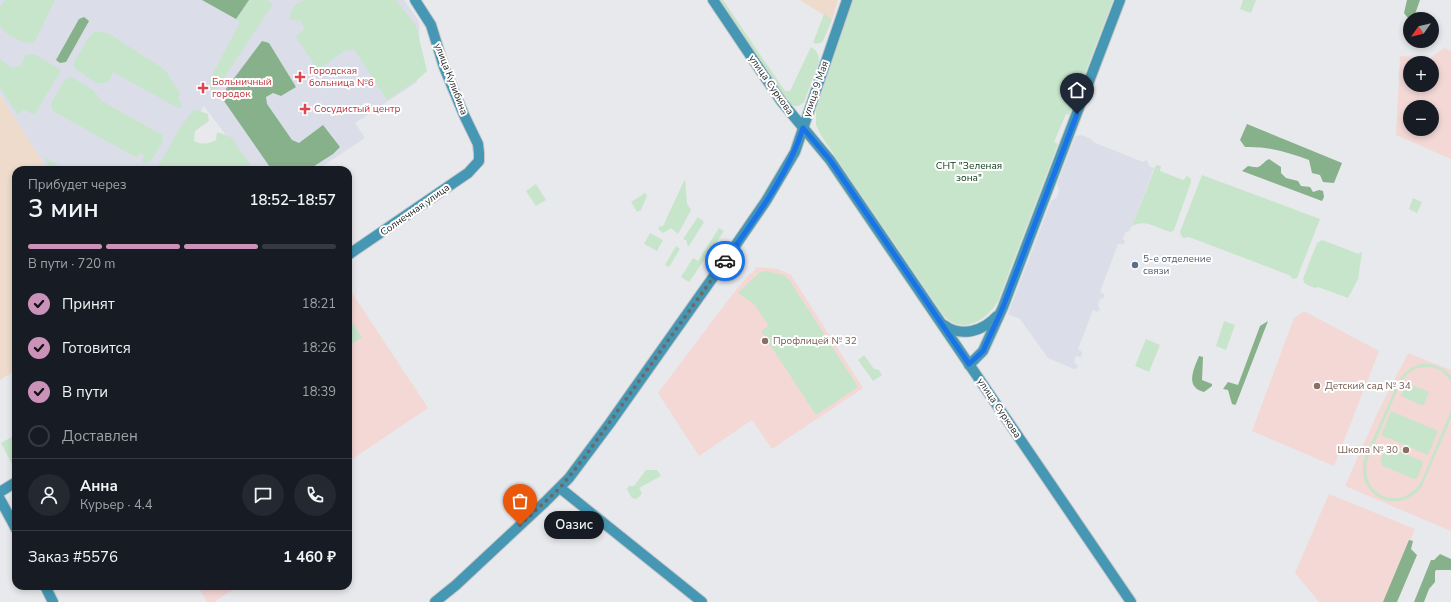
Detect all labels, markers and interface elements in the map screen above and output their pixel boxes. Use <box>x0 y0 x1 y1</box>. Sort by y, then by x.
north arrow <box>1403 12 1439 48</box>
map controls <box>1403 12 1439 136</box>
street label: улица Кулибина <box>431 41 471 117</box>
street label: улица Суркова <box>745 52 797 118</box>
button: + <box>1403 56 1439 92</box>
street label: улица 9 Мая <box>800 59 832 119</box>
place label: Городская больница №6 <box>309 64 374 90</box>
marker: Городская больница №6 <box>294 71 306 83</box>
pin <box>1060 73 1094 114</box>
place label: Больничный городок <box>212 75 272 101</box>
icon: home <box>1066 79 1088 101</box>
marker: Больничный городок <box>197 82 209 94</box>
button: − <box>1403 100 1439 136</box>
place label: Сосудистый центр <box>314 102 400 116</box>
marker: Сосудистый центр <box>299 103 311 115</box>
park label: СНТ "Зеленая зона" <box>936 159 1002 185</box>
text: Прибудет через <box>28 176 126 194</box>
street label: Солнечная улица <box>377 181 453 239</box>
text: 18:52–18:57 <box>249 190 336 210</box>
text: 3 мин <box>28 191 99 226</box>
courier <box>705 241 745 281</box>
icon: car <box>714 250 736 272</box>
place label: 5-е отделение связи <box>1143 252 1211 278</box>
text: В пути · 720 m <box>28 255 115 273</box>
marker: 5-е отделение связи <box>1130 260 1140 270</box>
icon: check <box>28 293 50 315</box>
text: Принят <box>62 294 115 314</box>
text: 18:21 <box>302 295 336 313</box>
place label: Профлицей № 32 <box>773 334 857 348</box>
marker: Профлицей № 32 <box>760 336 770 346</box>
icon: check <box>28 337 50 359</box>
text: Готовится <box>62 338 131 358</box>
text: 18:26 <box>302 339 336 357</box>
street label: улица Суркова <box>974 375 1024 441</box>
place label: Детский сад № 34 <box>1325 379 1411 393</box>
icon: check <box>28 381 50 403</box>
marker: Детский сад № 34 <box>1312 381 1322 391</box>
text: В пути <box>62 382 108 402</box>
text: 18:39 <box>302 383 336 401</box>
text: Доставлен <box>62 426 138 446</box>
place label: Школа № 30 <box>1338 443 1398 457</box>
marker: Школа № 30 <box>1401 445 1411 455</box>
button: person <box>28 474 70 516</box>
button: chat <box>242 474 284 516</box>
button: phone <box>294 474 336 516</box>
text: Анна <box>80 476 118 496</box>
pin <box>503 484 537 525</box>
icon: bag <box>509 490 531 512</box>
text: Курьер · 4.4 <box>80 496 153 514</box>
callout: Оазис <box>544 511 604 539</box>
text: Оазис <box>555 516 593 534</box>
text: Заказ #5576 <box>28 547 118 567</box>
text: 1 460 ₽ <box>283 547 336 567</box>

